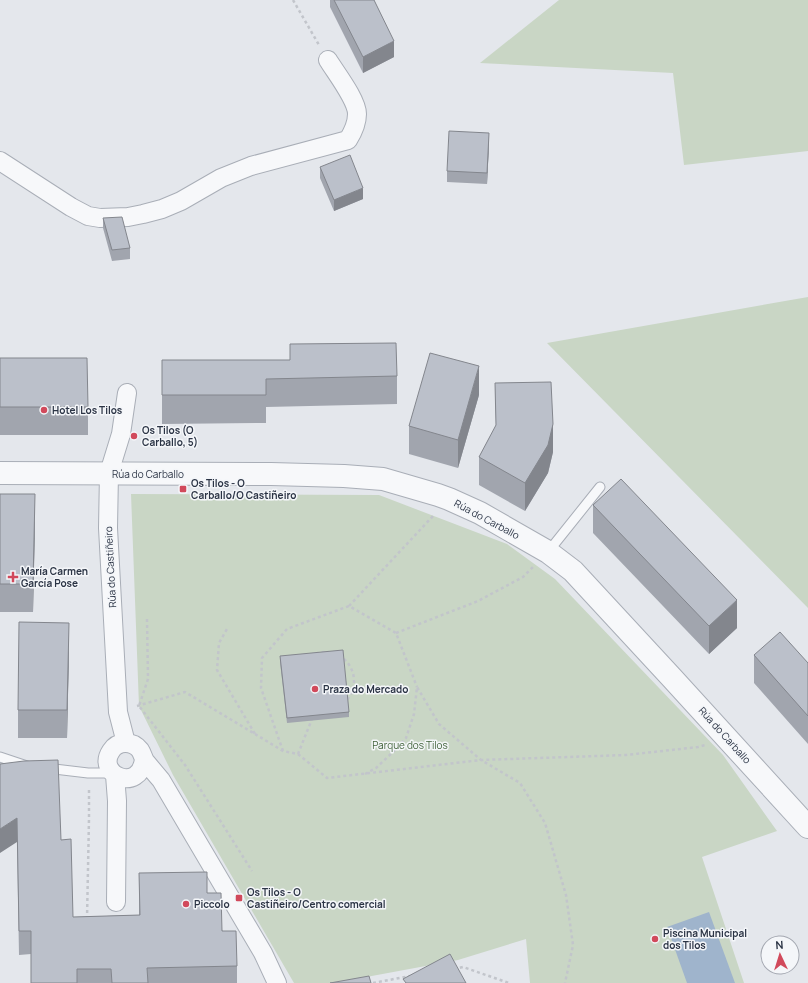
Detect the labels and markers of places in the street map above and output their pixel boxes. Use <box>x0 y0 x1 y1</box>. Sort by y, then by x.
place label: Hotel Los Tilos <box>52 403 123 417</box>
marker: Hotel Los Tilos <box>39 405 49 415</box>
place label: Os Tilos (O Carballo, 5) <box>142 423 198 449</box>
marker: Os Tilos (O Carballo, 5) <box>129 431 139 441</box>
place label: Os Tilos - O Carballo/O Castiñeiro <box>191 476 297 502</box>
marker: Os Tilos - O Carballo/O Castiñeiro <box>178 484 188 494</box>
place label: María Carmen García Pose <box>21 564 88 590</box>
marker: María Carmen García Pose <box>8 572 18 582</box>
place label: Praza do Mercado <box>323 682 408 696</box>
marker: Praza do Mercado <box>310 684 320 694</box>
place label: Os Tilos - O Castiñeiro/Centro comercial <box>247 885 386 911</box>
marker: Os Tilos - O Castiñeiro/Centro comercial <box>234 893 244 903</box>
place label: Piccolo <box>194 897 230 911</box>
marker: Piccolo <box>181 899 191 909</box>
place label: Piscina Municipal dos Tilos <box>663 926 747 952</box>
marker: Piscina Municipal dos Tilos <box>650 934 660 944</box>

